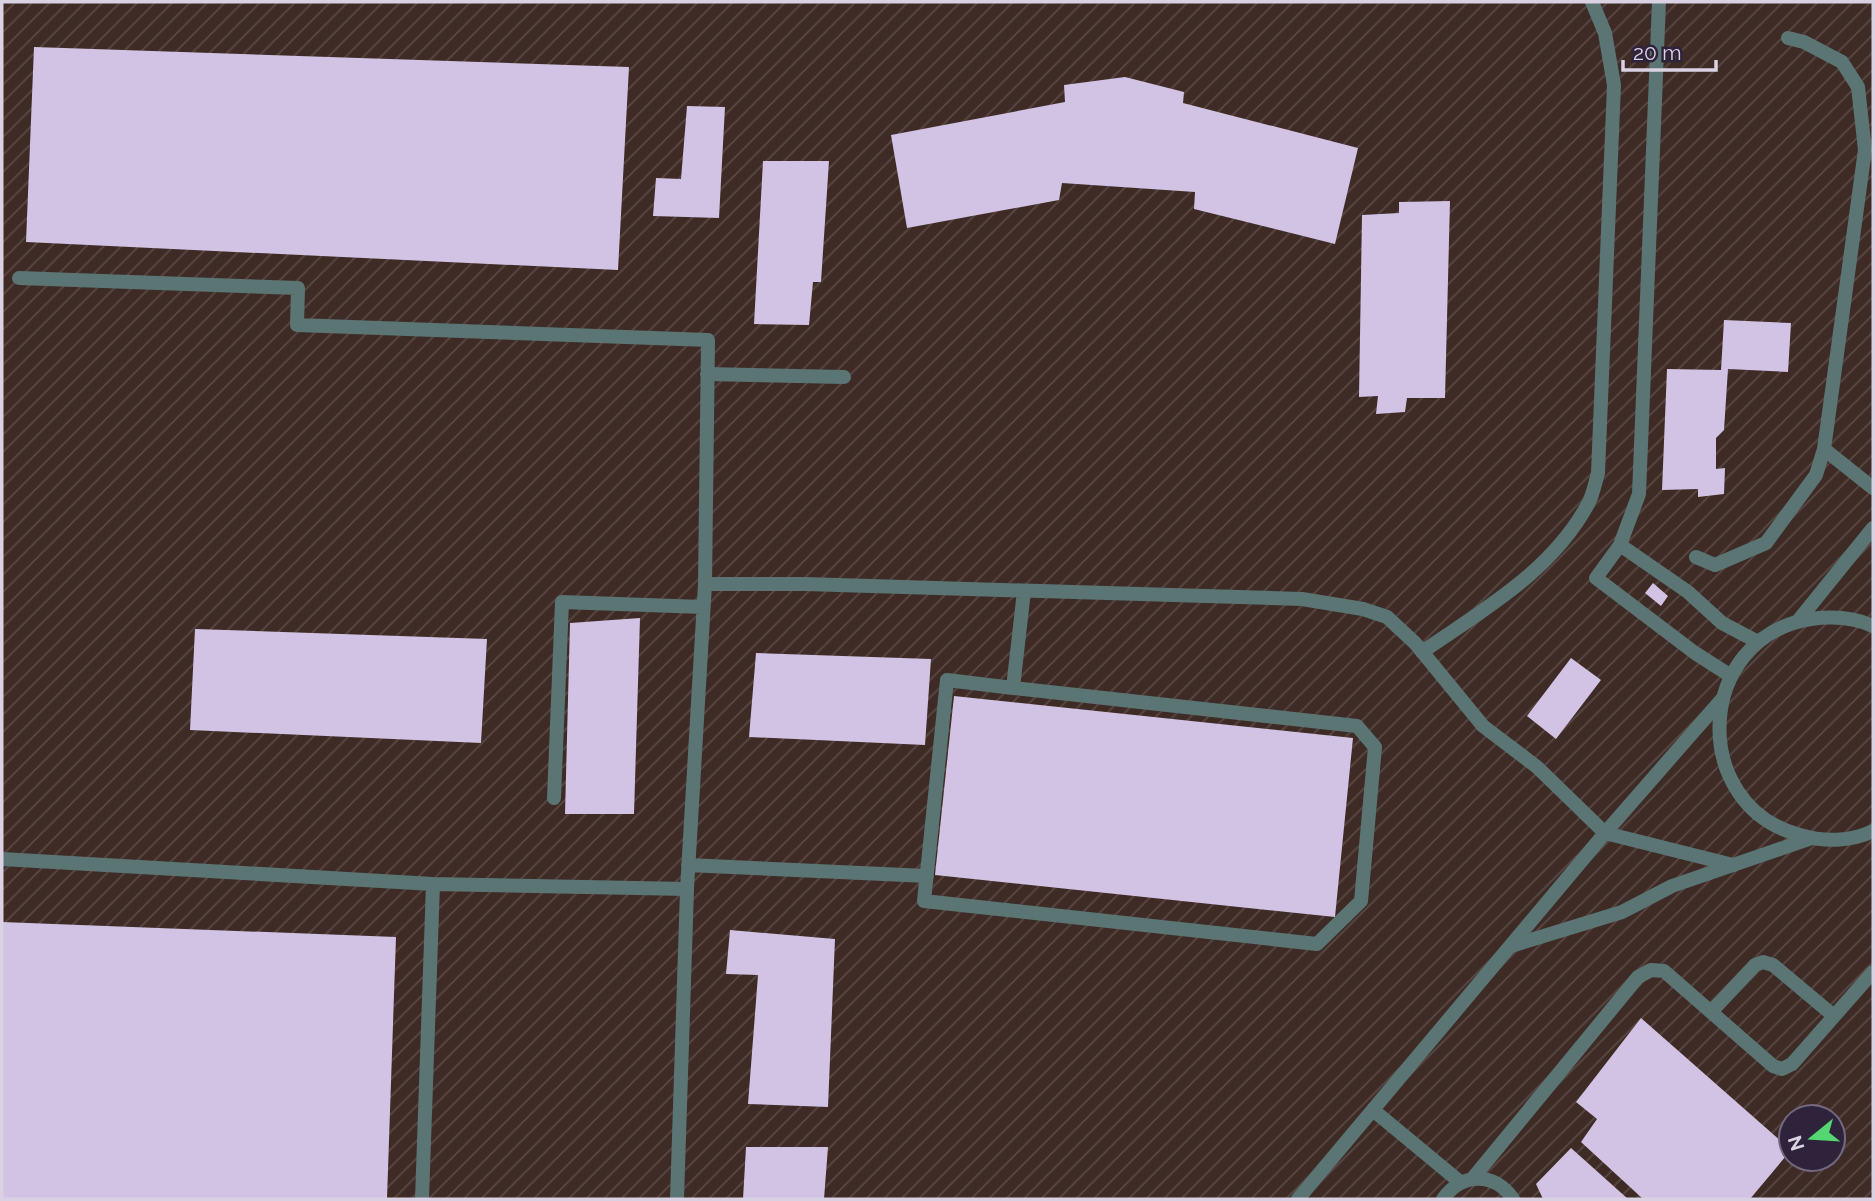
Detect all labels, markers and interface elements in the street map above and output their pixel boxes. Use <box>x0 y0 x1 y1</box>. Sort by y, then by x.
scale bar <box>1623 28 1716 72</box>
text: 20 m <box>1633 40 1681 65</box>
north arrow <box>1777 1103 1847 1173</box>
text: N <box>1783 1133 1809 1154</box>

